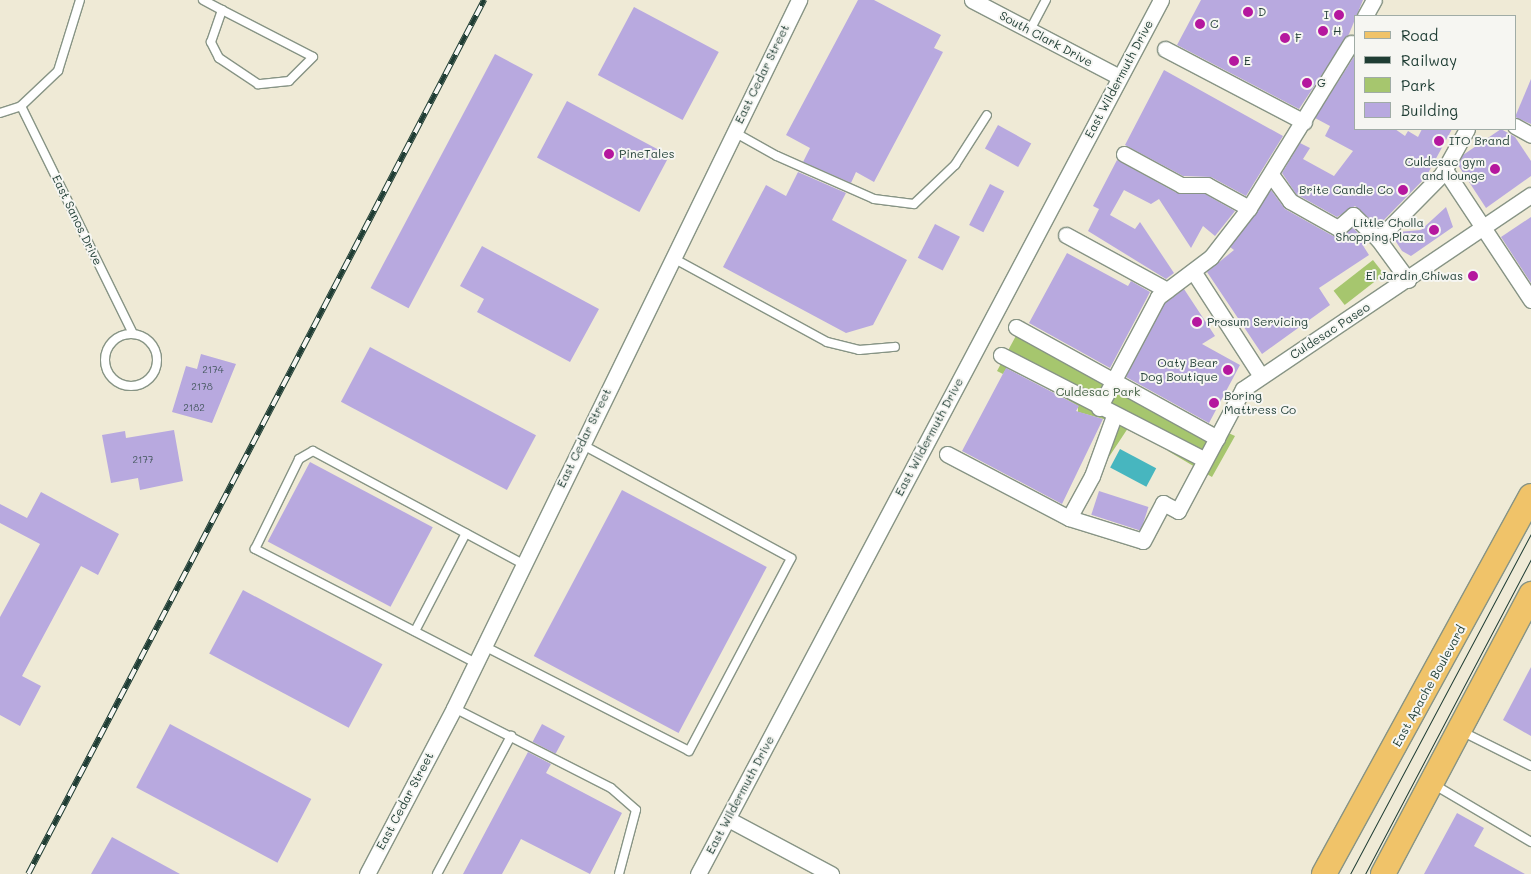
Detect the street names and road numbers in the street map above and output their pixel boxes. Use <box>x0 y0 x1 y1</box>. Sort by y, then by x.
street label: South Clark Drive <box>997 8 1095 70</box>
street label: East Wildermuth Drive <box>1082 18 1156 140</box>
street label: East Cedar Street <box>732 22 792 126</box>
street label: East Sanos Drive <box>49 172 105 268</box>
street label: Culdesac Paseo <box>1287 300 1373 362</box>
street label: East Wildermuth Drive <box>892 376 966 498</box>
street label: East Cedar Street <box>554 386 614 490</box>
street label: East Apache Boulevard <box>1390 623 1468 749</box>
street label: East Wildermuth Drive <box>703 734 777 856</box>
street label: East Cedar Street <box>373 750 437 852</box>

